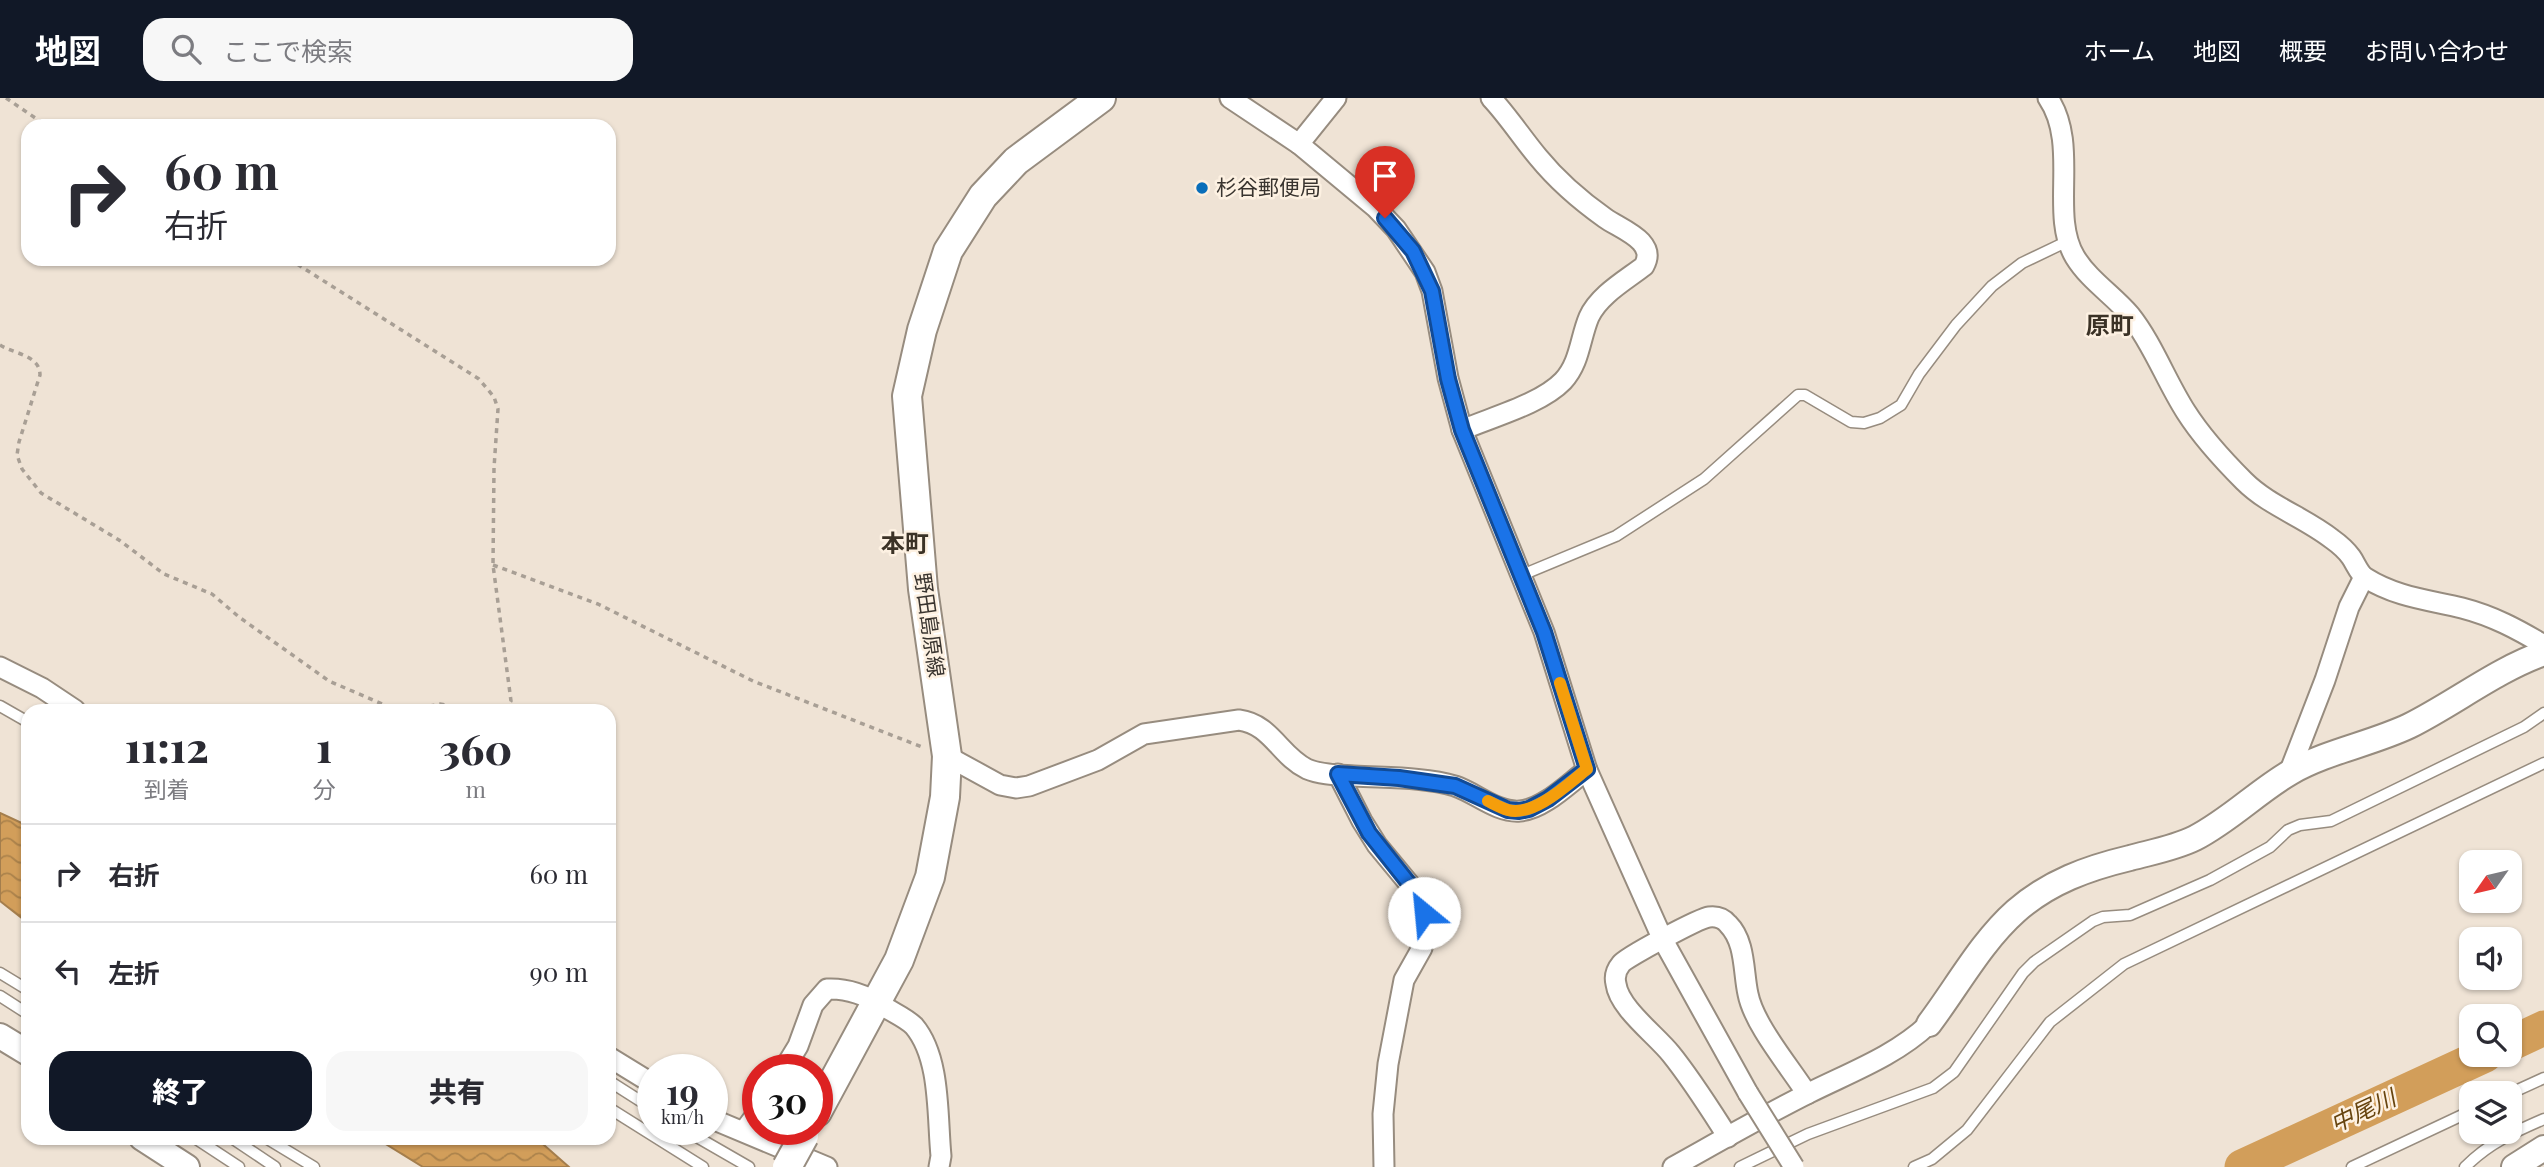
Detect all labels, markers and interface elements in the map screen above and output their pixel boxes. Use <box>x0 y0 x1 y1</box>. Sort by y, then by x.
search box <box>143 18 633 81</box>
text: 地図 <box>35 27 101 71</box>
icon: search <box>167 30 205 68</box>
text: ここで検索 <box>223 33 353 68</box>
text: ホーム <box>2084 34 2155 66</box>
text: 地図 <box>2193 34 2241 66</box>
text: 概要 <box>2279 34 2327 66</box>
text: お問い合わせ <box>2365 34 2509 66</box>
text: 60 m <box>164 137 279 202</box>
pin <box>1355 146 1415 218</box>
icon: right <box>49 147 140 238</box>
icon: arrive <box>1366 157 1404 195</box>
place label: 杉谷郵便局 <box>1216 172 1321 200</box>
marker: 杉谷郵便局 <box>1194 180 1210 196</box>
text: 右折 <box>164 202 228 245</box>
district label: 原町 <box>2086 308 2134 340</box>
district label: 本町 <box>881 526 929 558</box>
street label: 野田島原線 <box>910 571 952 679</box>
text: 11:12 <box>125 718 209 774</box>
text: 1 <box>316 718 332 774</box>
text: 360 <box>439 720 512 776</box>
text: 到着 <box>144 773 190 804</box>
text: 分 <box>313 773 336 804</box>
text: m <box>466 773 486 804</box>
north arrow <box>2459 850 2522 914</box>
map controls <box>2459 850 2522 1144</box>
icon: right <box>49 854 87 892</box>
text: 60 m <box>529 856 588 891</box>
text: 右折 <box>108 857 160 892</box>
position arrow <box>1387 876 1461 950</box>
button: sound <box>2459 927 2522 990</box>
icon: left <box>49 952 87 990</box>
text: 90 m <box>530 954 588 989</box>
text: 左折 <box>108 955 160 990</box>
button: search <box>2459 1004 2522 1067</box>
button: 終了 <box>49 1051 312 1131</box>
button: 共有 <box>326 1051 588 1131</box>
speed limit sign: 30 <box>742 1054 833 1145</box>
text: 19 <box>666 1067 699 1114</box>
water label: 中尾川 <box>2325 1080 2403 1138</box>
button: layers <box>2459 1081 2522 1144</box>
text: km/h <box>661 1105 704 1129</box>

